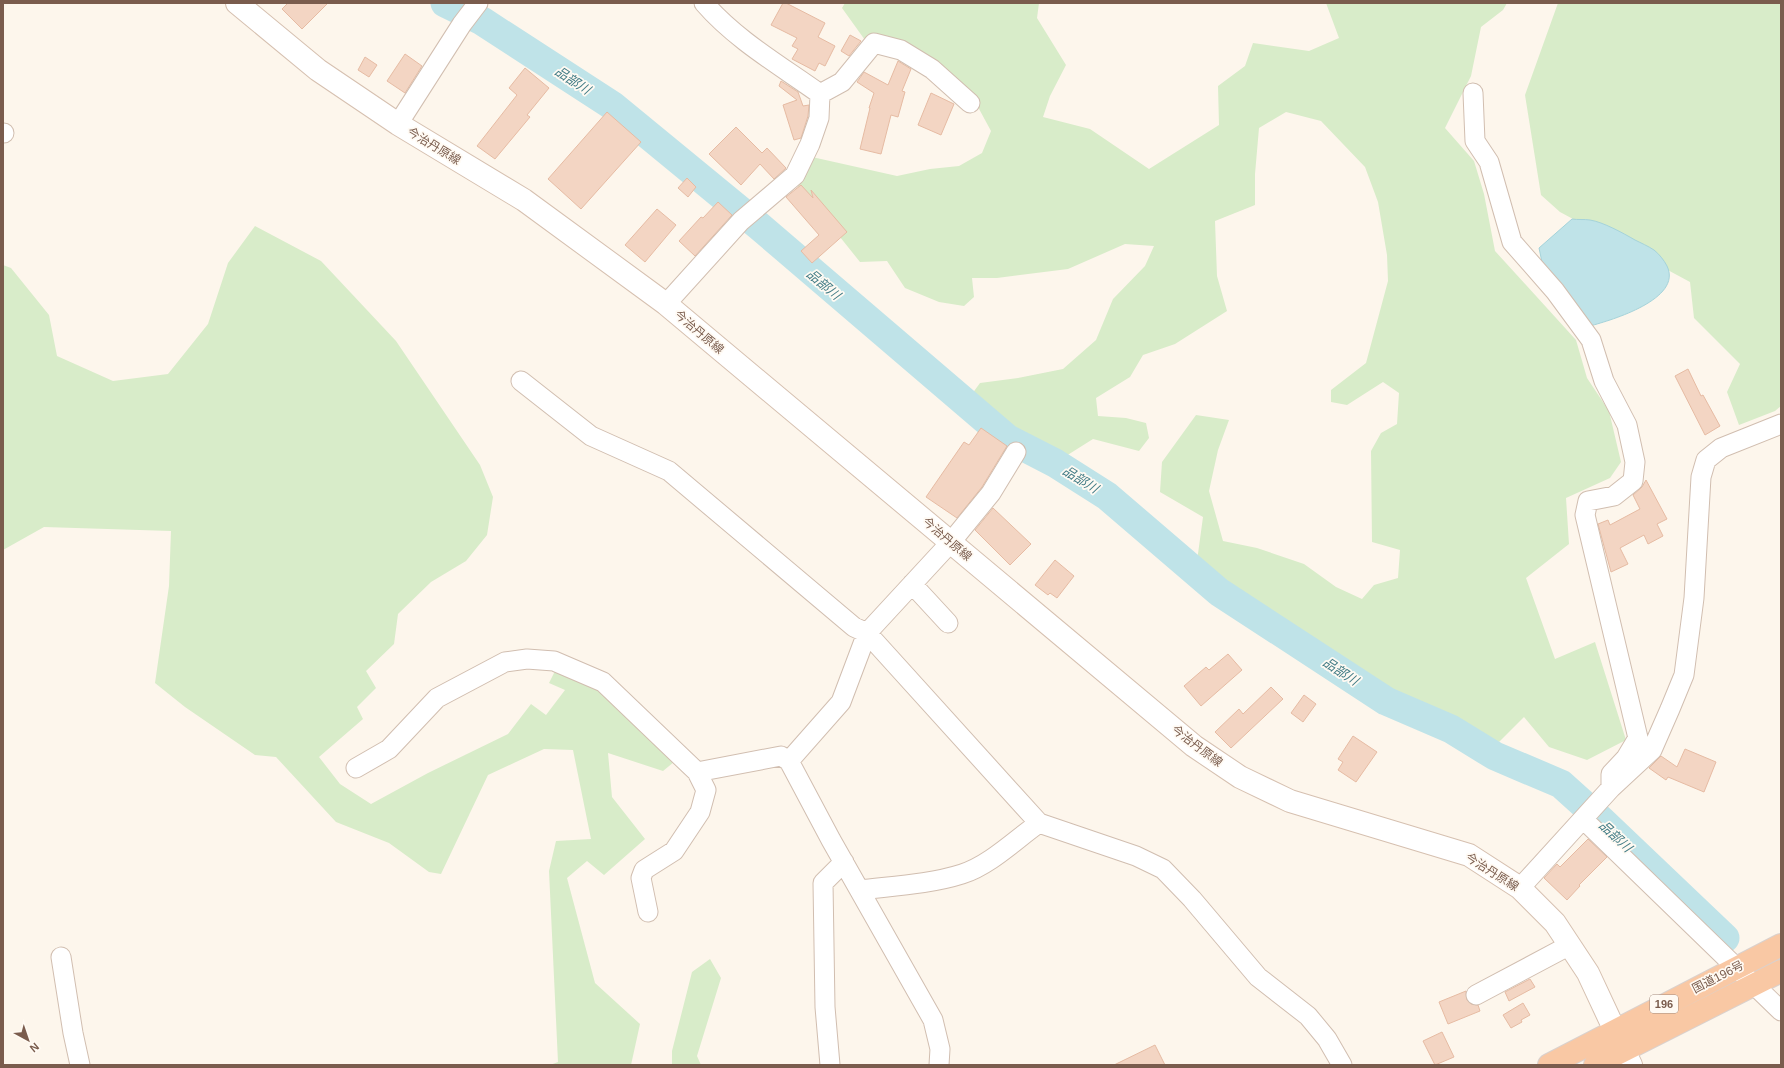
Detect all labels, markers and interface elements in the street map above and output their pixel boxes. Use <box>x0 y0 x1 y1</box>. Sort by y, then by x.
water label: 品部川 <box>552 64 595 98</box>
street label: 今治丹原線 <box>405 125 463 167</box>
water label: 品部川 <box>804 266 845 304</box>
street label: 今治丹原線 <box>672 307 726 357</box>
water label: 品部川 <box>1060 463 1103 497</box>
street label: 今治丹原線 <box>920 514 974 564</box>
water label: 品部川 <box>1320 655 1363 689</box>
street label: 今治丹原線 <box>1169 722 1225 770</box>
water label: 品部川 <box>1596 818 1636 857</box>
street label: 今治丹原線 <box>1463 850 1521 894</box>
street label: 国道196号 <box>1690 958 1746 996</box>
road number: 196 <box>1650 995 1678 1013</box>
north arrow <box>8 1020 48 1060</box>
text: N <box>27 1041 41 1055</box>

